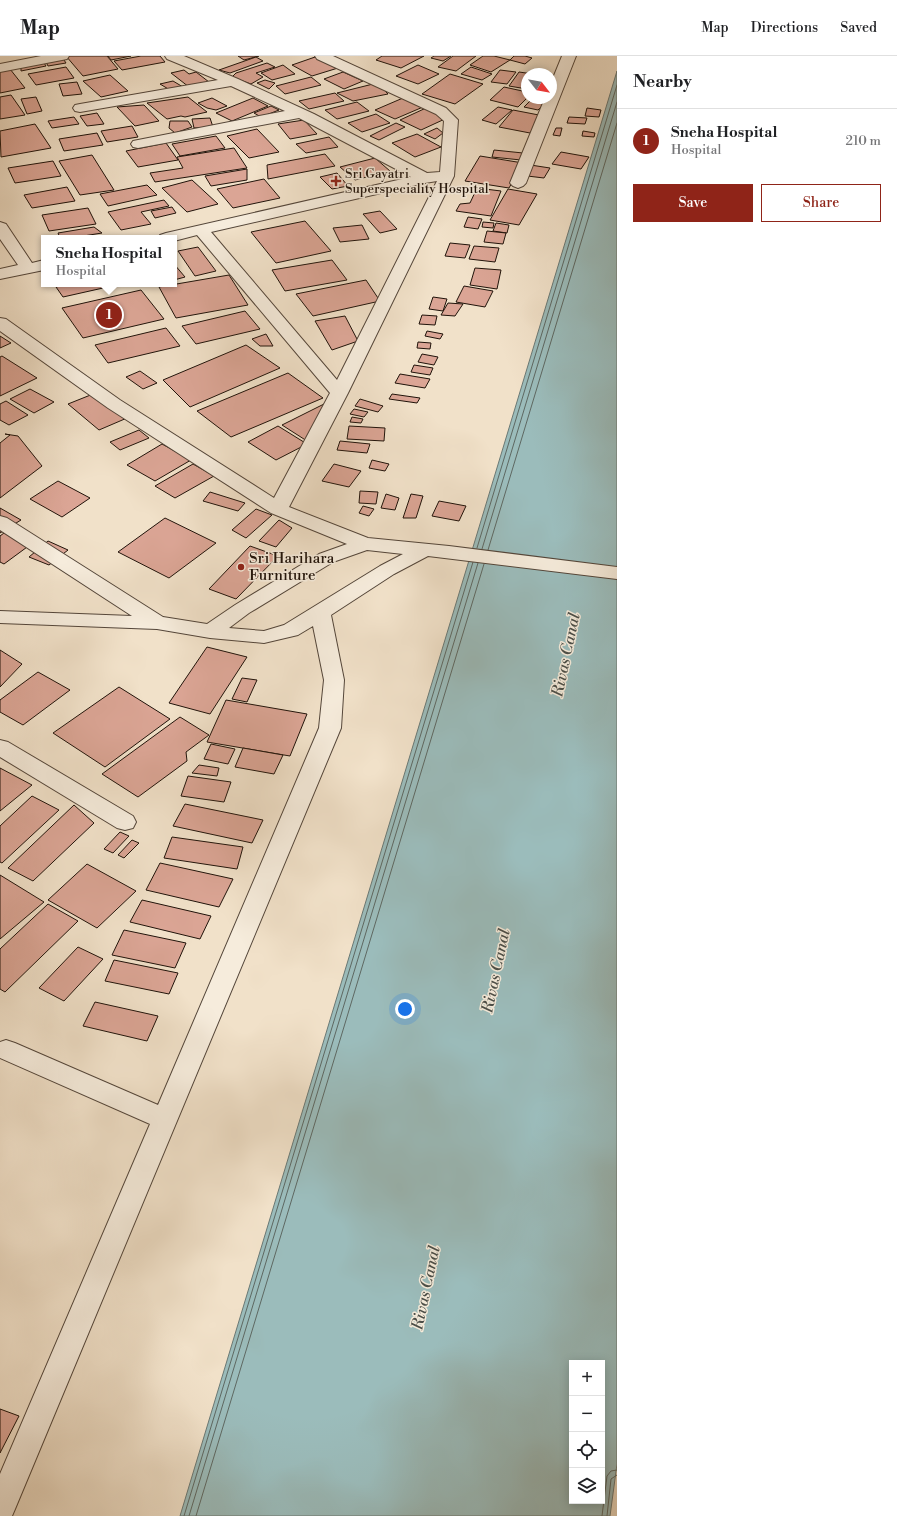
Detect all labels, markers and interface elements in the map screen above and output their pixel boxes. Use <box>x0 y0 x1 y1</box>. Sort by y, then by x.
text: Map <box>20 16 60 40</box>
text: Map <box>701 19 729 37</box>
text: Directions <box>751 19 818 37</box>
text: Saved <box>840 19 877 37</box>
north arrow <box>521 68 557 104</box>
text: Nearby <box>633 71 692 93</box>
text: Sneha Hospital <box>671 123 777 142</box>
text: 1 <box>643 133 649 149</box>
text: 210 m <box>846 133 881 149</box>
text: Hospital <box>671 142 721 158</box>
place label: Sri Gayatri Superspeciality Hospital <box>345 166 489 197</box>
marker: Sri Gayatri Superspeciality Hospital <box>330 175 342 187</box>
button: Save <box>633 184 753 222</box>
button: Share <box>761 184 881 222</box>
popup <box>41 235 177 287</box>
text: Sneha Hospital <box>56 244 162 263</box>
text: Hospital <box>56 263 106 279</box>
pin: 1 <box>96 300 122 330</box>
place label: Sri Harihara Furniture <box>249 549 335 585</box>
marker: Sri Harihara Furniture <box>236 562 246 572</box>
water label: Rivas Canal <box>547 610 585 700</box>
water label: Rivas Canal <box>477 926 515 1016</box>
your location <box>395 999 415 1019</box>
water label: Rivas Canal <box>407 1243 445 1333</box>
map controls <box>569 1360 605 1504</box>
button: + <box>569 1360 605 1396</box>
button: − <box>569 1396 605 1432</box>
button: locate <box>569 1432 605 1468</box>
button: layers <box>569 1468 605 1504</box>

